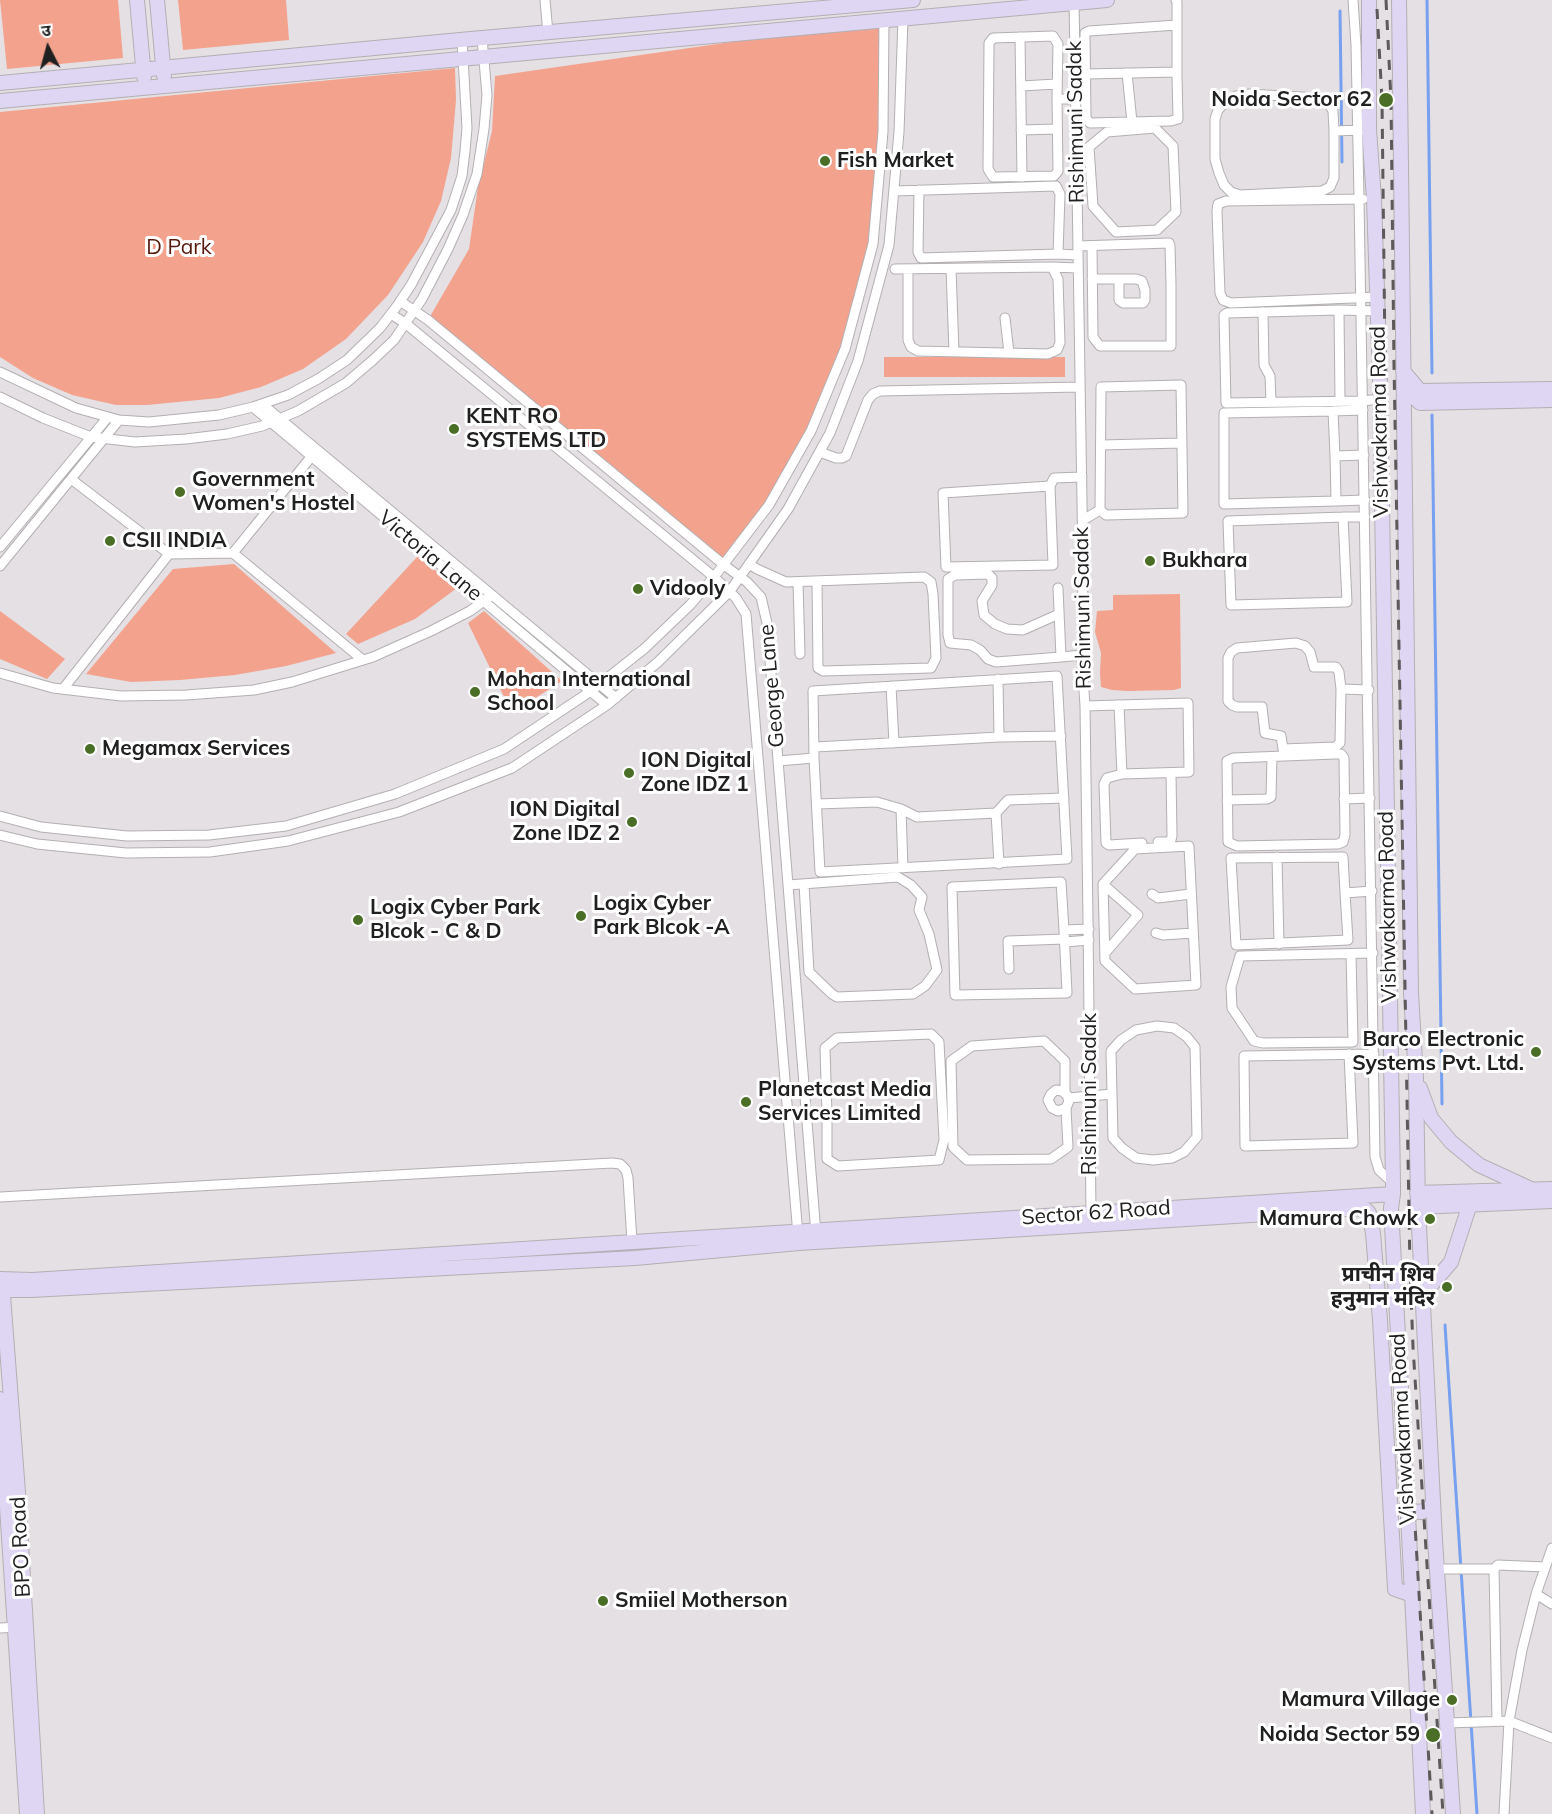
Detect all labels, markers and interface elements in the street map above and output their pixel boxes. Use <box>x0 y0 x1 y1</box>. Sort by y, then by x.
north arrow <box>18 18 78 78</box>
text: उ <box>40 20 52 41</box>
street label: Rishimuni Sadak <box>1062 41 1090 203</box>
place label: Noida Sector 62 <box>1211 87 1372 113</box>
marker: Noida Sector 62 <box>1377 91 1395 109</box>
place label: Fish Market <box>837 148 954 174</box>
marker: Fish Market <box>818 154 832 168</box>
park label: D Park <box>146 235 212 261</box>
street label: Vishwakarma Road <box>1366 326 1394 518</box>
place label: KENT RO SYSTEMS LTD <box>466 404 606 454</box>
marker: KENT RO SYSTEMS LTD <box>447 422 461 436</box>
place label: Government Women's Hostel <box>192 467 355 517</box>
marker: Government Women's Hostel <box>173 485 187 499</box>
street label: Victoria Lane <box>373 505 487 607</box>
street label: Rishimuni Sadak <box>1069 527 1097 689</box>
place label: CSII INDIA <box>122 528 227 554</box>
marker: CSII INDIA <box>103 534 117 548</box>
place label: Bukhara <box>1162 548 1247 574</box>
marker: Bukhara <box>1143 554 1157 568</box>
place label: Vidooly <box>650 576 725 602</box>
marker: Vidooly <box>631 582 645 596</box>
street label: George Lane <box>754 623 790 749</box>
place label: Mohan International School <box>487 667 691 717</box>
marker: Mohan International School <box>468 685 482 699</box>
place label: Megamax Services <box>102 736 290 762</box>
marker: Megamax Services <box>83 742 97 756</box>
place label: ION Digital Zone IDZ 1 <box>641 748 752 798</box>
marker: ION Digital Zone IDZ 1 <box>622 766 636 780</box>
place label: ION Digital Zone IDZ 2 <box>509 797 620 847</box>
street label: Vishwakarma Road <box>1374 811 1402 1003</box>
marker: ION Digital Zone IDZ 2 <box>625 815 639 829</box>
place label: Logix Cyber Park Blcok -A <box>593 891 730 941</box>
place label: Logix Cyber Park Blcok - C & D <box>370 895 540 945</box>
marker: Logix Cyber Park Blcok -A <box>574 909 588 923</box>
marker: Logix Cyber Park Blcok - C & D <box>351 913 365 927</box>
street label: Rishimuni Sadak <box>1077 1013 1103 1175</box>
place label: Barco Electronic Systems Pvt. Ltd. <box>1352 1027 1524 1077</box>
marker: Barco Electronic Systems Pvt. Ltd. <box>1529 1045 1543 1059</box>
place label: Planetcast Media Services Limited <box>758 1077 931 1127</box>
marker: Planetcast Media Services Limited <box>739 1095 753 1109</box>
street label: Sector 62 Road <box>1021 1195 1171 1231</box>
place label: Mamura Chowk <box>1259 1206 1418 1232</box>
marker: Mamura Chowk <box>1423 1212 1437 1226</box>
place label: प्राचीन शिव हनुमान मंदिर <box>1331 1262 1435 1312</box>
marker: प्राचीन शिव हनुमान मंदिर <box>1440 1280 1454 1294</box>
street label: Vishwakarma Road <box>1385 1333 1421 1525</box>
street label: BPO Road <box>6 1496 36 1598</box>
place label: Smiiel Motherson <box>615 1588 788 1614</box>
marker: Smiiel Motherson <box>596 1594 610 1608</box>
place label: Mamura Village <box>1281 1687 1440 1713</box>
marker: Mamura Village <box>1445 1693 1459 1707</box>
place label: Noida Sector 59 <box>1259 1722 1420 1748</box>
marker: Noida Sector 59 <box>1424 1726 1442 1744</box>

